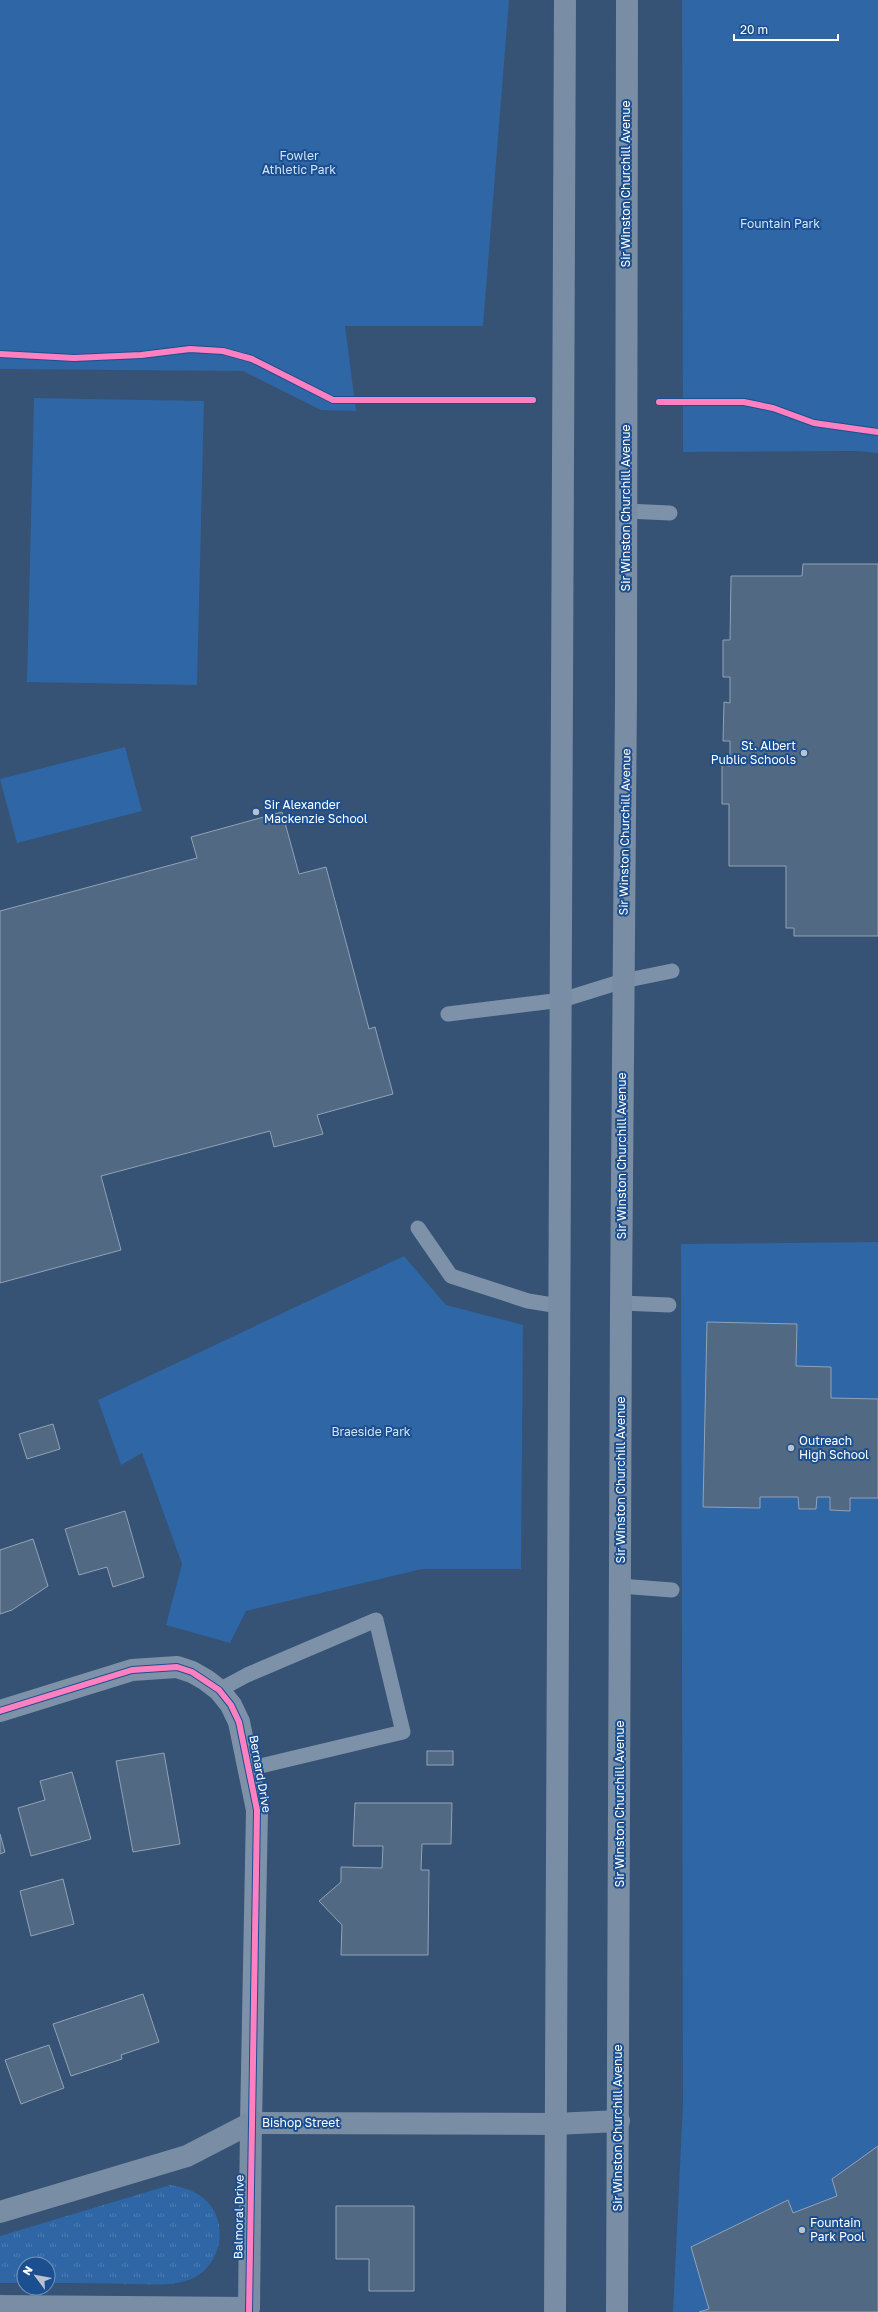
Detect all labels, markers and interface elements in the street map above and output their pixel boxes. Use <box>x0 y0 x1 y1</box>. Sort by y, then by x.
scale bar <box>734 16 838 42</box>
text: 20 m <box>740 22 768 37</box>
street label: Sir Winston Churchill Avenue <box>618 100 633 267</box>
park label: Fowler Athletic Park <box>262 148 336 177</box>
park label: Fountain Park <box>740 216 820 231</box>
street label: Sir Winston Churchill Avenue <box>618 424 633 591</box>
place label: St. Albert Public Schools <box>711 738 796 767</box>
street label: Sir Winston Churchill Avenue <box>616 748 633 916</box>
marker: St. Albert Public Schools <box>799 748 809 758</box>
place label: Sir Alexander Mackenzie School <box>264 797 368 826</box>
marker: Sir Alexander Mackenzie School <box>251 807 261 817</box>
street label: Sir Winston Churchill Avenue <box>614 1072 629 1239</box>
street label: Sir Winston Churchill Avenue <box>613 1396 628 1563</box>
park label: Braeside Park <box>331 1424 411 1439</box>
place label: Outreach High School <box>799 1433 869 1462</box>
marker: Outreach High School <box>786 1443 796 1453</box>
street label: Sir Winston Churchill Avenue <box>612 1720 627 1887</box>
street label: Bernard Drive <box>246 1734 275 1814</box>
street label: Sir Winston Churchill Avenue <box>610 2044 625 2211</box>
street label: Bishop Street <box>262 2115 340 2130</box>
street label: Balmoral Drive <box>230 2175 247 2259</box>
place label: Fountain Park Pool <box>810 2215 865 2244</box>
marker: Fountain Park Pool <box>797 2225 807 2235</box>
north arrow <box>16 2256 56 2296</box>
text: N <box>19 2263 35 2277</box>

